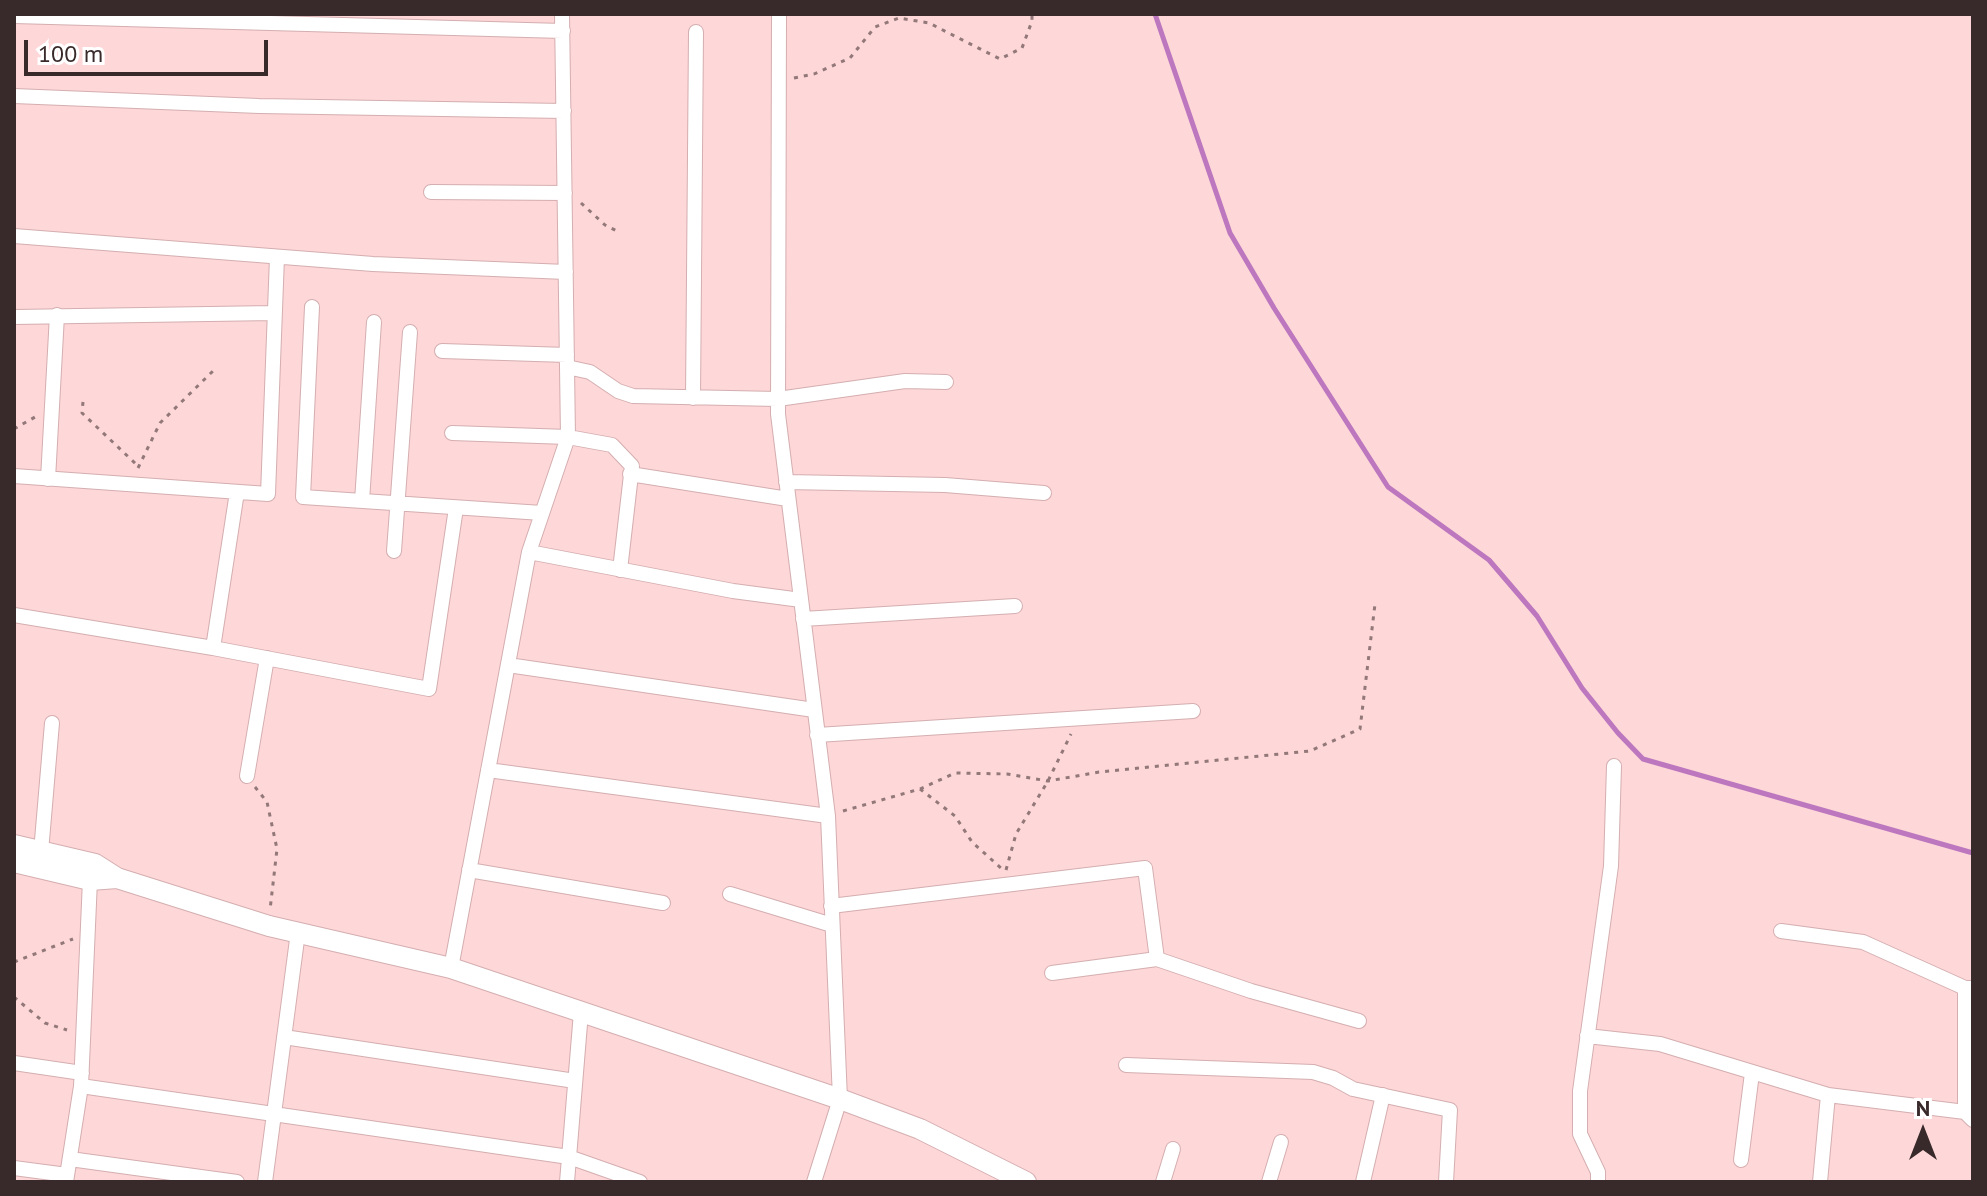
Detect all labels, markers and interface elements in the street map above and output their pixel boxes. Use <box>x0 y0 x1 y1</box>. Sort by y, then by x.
scale bar <box>28 24 272 74</box>
text: 100 m <box>38 38 103 69</box>
north arrow <box>1883 1092 1963 1172</box>
text: N <box>1916 1094 1930 1122</box>

